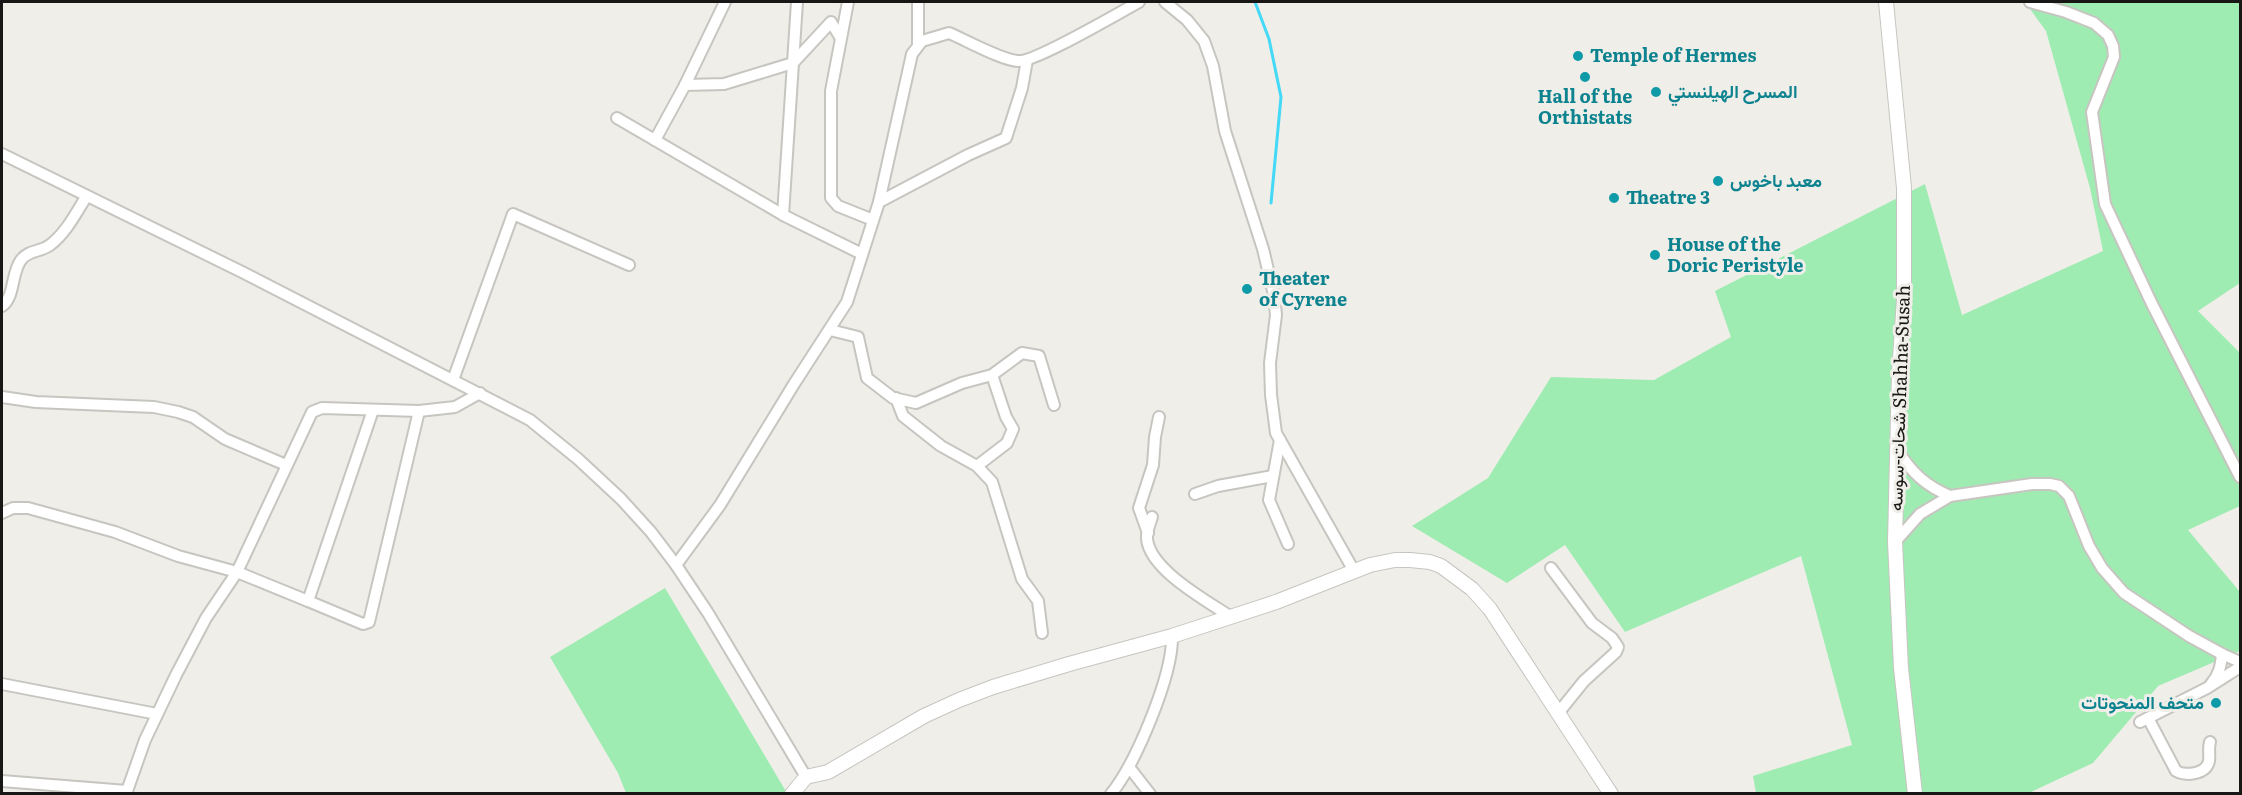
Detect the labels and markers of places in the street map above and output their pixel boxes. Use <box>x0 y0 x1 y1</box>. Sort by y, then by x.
place label: Temple of Hermes <box>1590 41 1756 68</box>
marker: Temple of Hermes <box>1571 49 1585 63</box>
marker: Hall of the Orthistats <box>1578 70 1592 84</box>
place label: المسرح الهيلنستي <box>1668 77 1798 107</box>
place label: Hall of the Orthistats <box>1537 82 1633 130</box>
marker: المسرح الهيلنستي <box>1649 85 1663 99</box>
place label: معبد باخوس <box>1730 166 1822 193</box>
marker: معبد باخوس <box>1711 174 1725 188</box>
place label: Theatre 3 <box>1626 183 1710 210</box>
marker: Theatre 3 <box>1607 191 1621 205</box>
place label: House of the Doric Peristyle <box>1667 230 1804 278</box>
marker: House of the Doric Peristyle <box>1648 248 1662 262</box>
place label: Theater of Cyrene <box>1259 264 1347 312</box>
marker: Theater of Cyrene <box>1240 282 1254 296</box>
place label: متحف المنحوتات <box>2081 688 2204 715</box>
marker: متحف المنحوتات <box>2209 696 2223 710</box>

